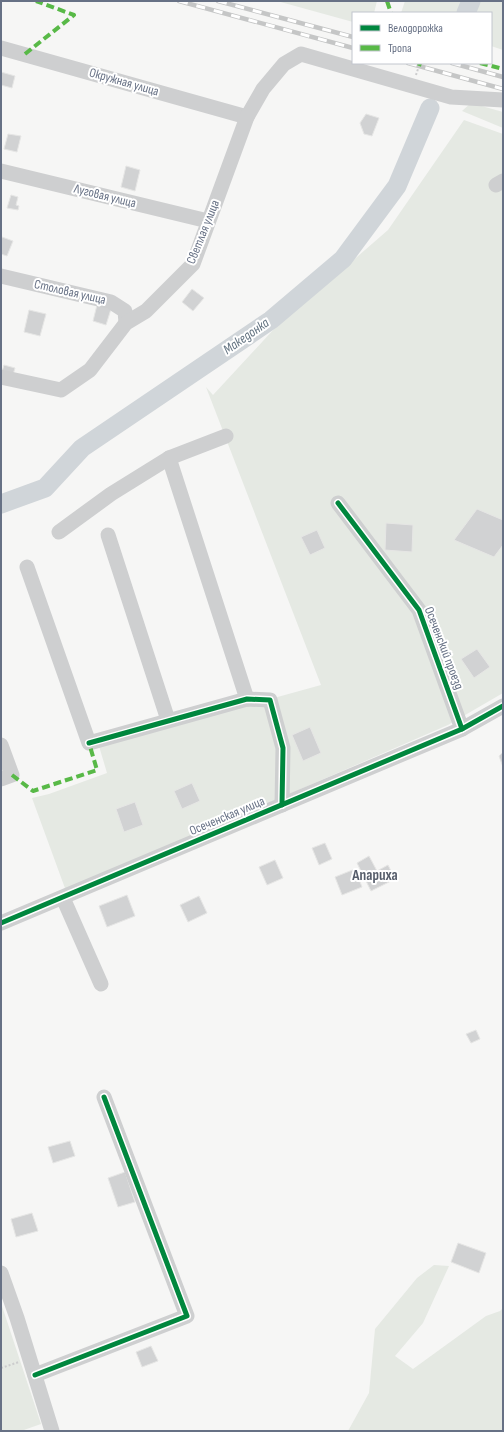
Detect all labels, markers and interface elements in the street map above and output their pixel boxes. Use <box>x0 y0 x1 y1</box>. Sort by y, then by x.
legend <box>352 12 492 64</box>
text: Велодорожка <box>388 21 443 36</box>
text: Тропа <box>388 41 412 56</box>
street label: Окружная улица <box>87 64 161 100</box>
street label: Луговая улица <box>71 180 138 211</box>
street label: Светлая улица <box>183 198 223 266</box>
street label: Столовая улица <box>33 276 107 308</box>
water label: Македонка <box>220 314 273 358</box>
street label: Осеченский проезд <box>421 604 467 692</box>
street label: Осеченская улица <box>187 793 267 839</box>
district label: Апариха <box>351 866 398 885</box>

